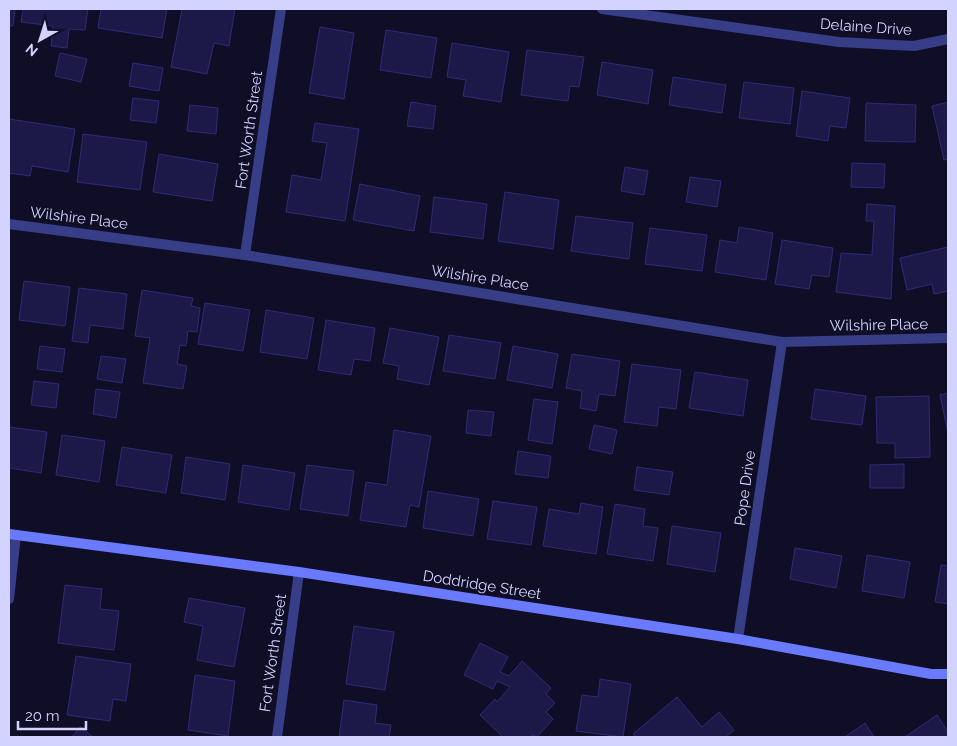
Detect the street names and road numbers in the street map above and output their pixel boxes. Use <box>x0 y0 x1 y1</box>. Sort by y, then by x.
street label: Delaine Drive <box>819 15 913 39</box>
street label: Fort Worth Street <box>232 70 266 190</box>
street label: Wilshire Place <box>29 203 129 233</box>
street label: Wilshire Place <box>430 261 530 295</box>
street label: Wilshire Place <box>830 315 929 335</box>
street label: Pope Drive <box>731 449 759 527</box>
street label: Doddridge Street <box>421 567 543 603</box>
street label: Fort Worth Street <box>256 593 290 713</box>

